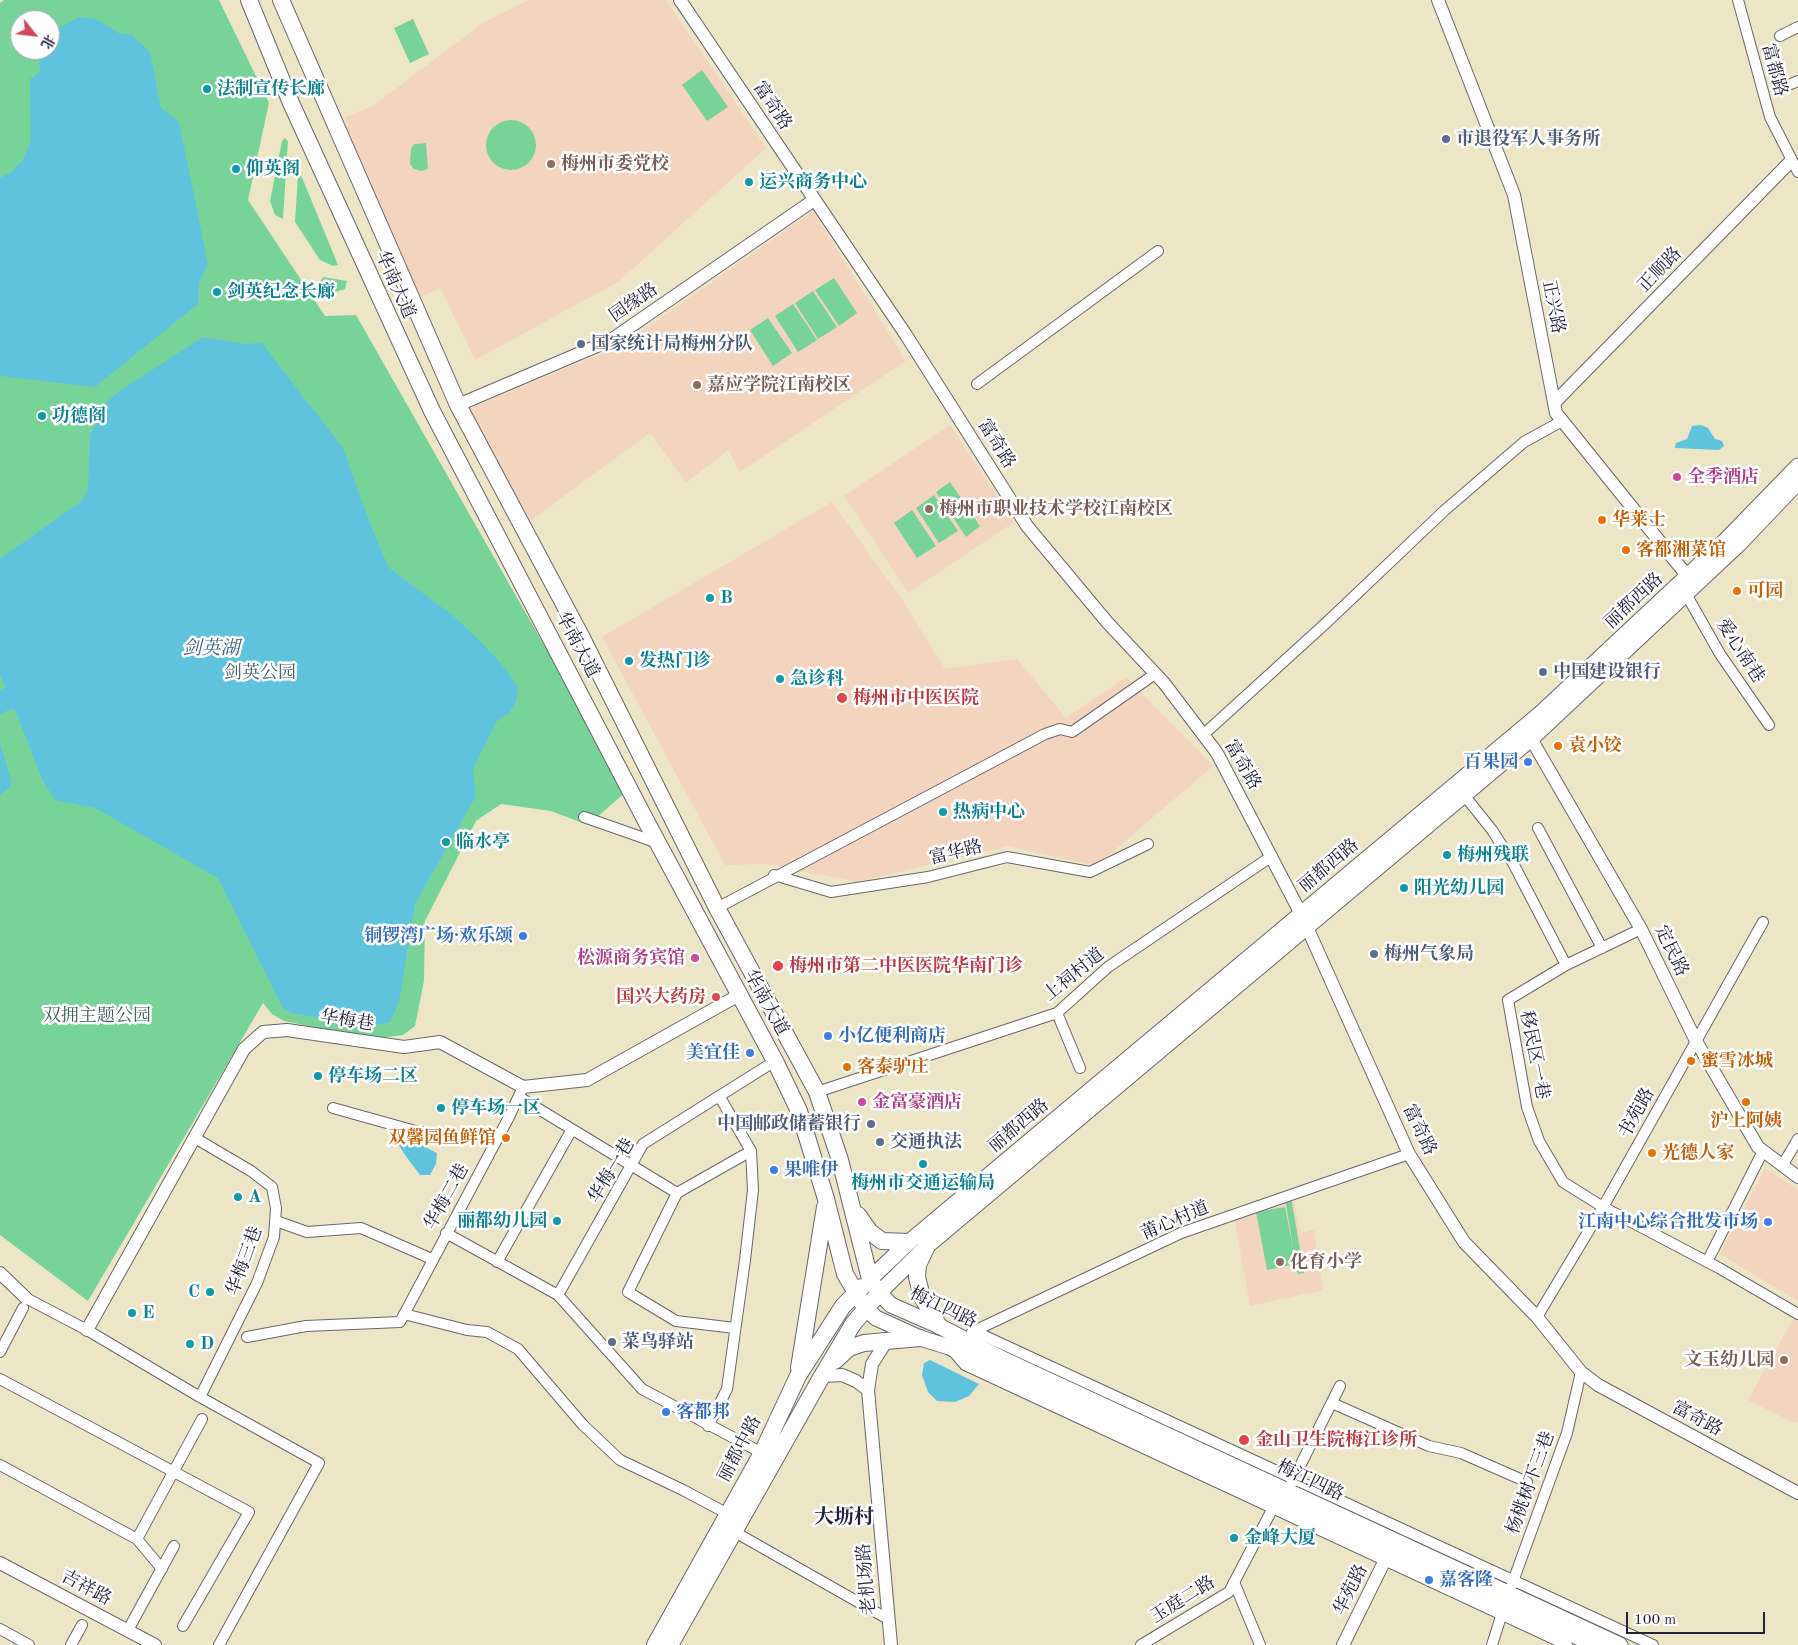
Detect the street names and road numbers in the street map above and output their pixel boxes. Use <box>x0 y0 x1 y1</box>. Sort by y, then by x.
street label: 富都路 <box>1757 41 1791 99</box>
street label: 富奇路 <box>748 78 796 134</box>
street label: 正顺路 <box>1633 243 1687 297</box>
street label: 华南大道 <box>370 248 420 322</box>
street label: 正兴路 <box>1537 278 1569 336</box>
street label: 园缘路 <box>606 279 662 327</box>
street label: 富奇路 <box>973 415 1019 473</box>
street label: 丽都西路 <box>1600 569 1668 633</box>
street label: 华南大道 <box>551 608 603 682</box>
street label: 爱心南巷 <box>1711 615 1769 687</box>
street label: 富奇路 <box>1219 736 1265 794</box>
street label: 丽都西路 <box>1294 835 1364 897</box>
street label: 富华路 <box>927 836 985 870</box>
street label: 定民路 <box>1649 922 1693 980</box>
street label: 上祠村道 <box>1039 944 1109 1006</box>
street label: 华南大道 <box>739 966 793 1040</box>
street label: 华梅巷 <box>319 1006 375 1036</box>
street label: 移民区一巷 <box>1515 1009 1553 1101</box>
street label: 书苑路 <box>1614 1084 1660 1142</box>
street label: 丽都西路 <box>984 1095 1054 1157</box>
street label: 富奇路 <box>1397 1101 1441 1159</box>
street label: 华梅一巷 <box>584 1135 640 1207</box>
street label: 华梅二巷 <box>420 1160 474 1234</box>
street label: 莆心村道 <box>1138 1197 1212 1245</box>
street label: 华梅三巷 <box>223 1223 267 1299</box>
street label: 梅江四路 <box>906 1283 980 1333</box>
street label: 富奇路 <box>1668 1397 1726 1441</box>
street label: 丽都中路 <box>714 1412 766 1486</box>
street label: 杨桃树下三巷 <box>1502 1429 1560 1537</box>
street label: 梅江四路 <box>1273 1456 1347 1506</box>
street label: 老机场路 <box>853 1542 881 1616</box>
street label: 华苑路 <box>1329 1561 1373 1619</box>
street label: 吉祥路 <box>57 1566 115 1610</box>
street label: 玉庭二路 <box>1147 1572 1219 1628</box>

